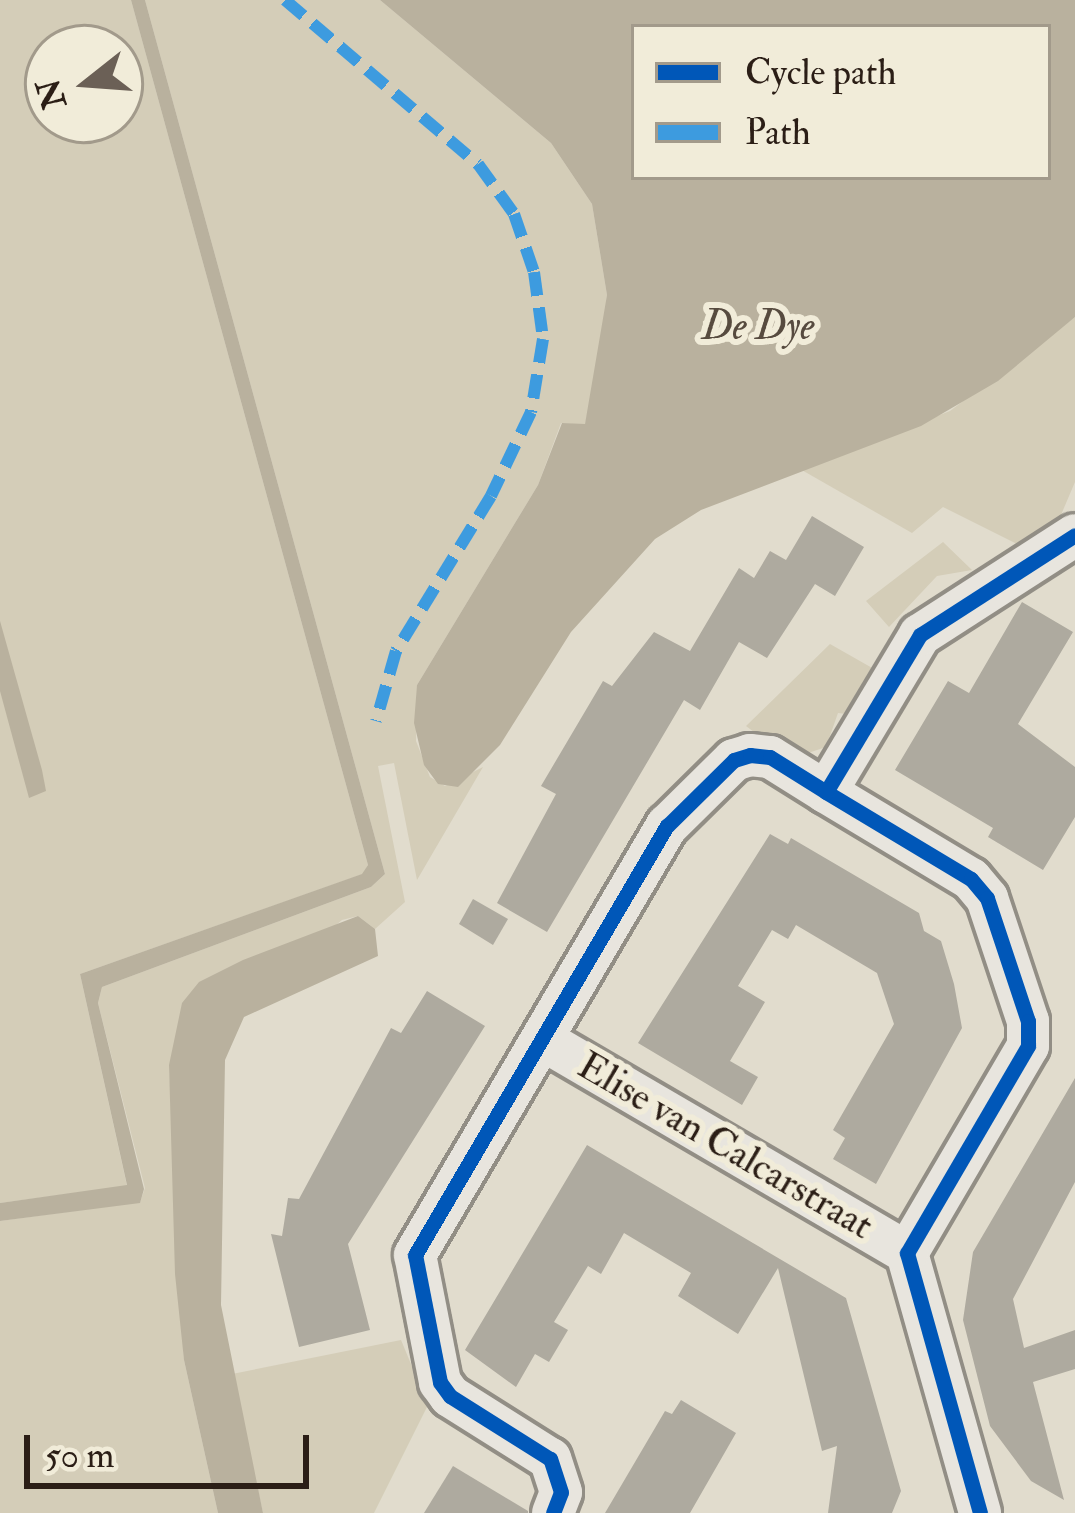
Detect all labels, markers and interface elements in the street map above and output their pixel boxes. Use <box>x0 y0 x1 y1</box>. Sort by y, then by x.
north arrow <box>24 24 144 144</box>
legend <box>631 24 1051 180</box>
text: Cycle path <box>745 50 896 95</box>
text: N <box>28 74 76 114</box>
text: Path <box>745 110 811 155</box>
water label: De Dye <box>702 301 814 351</box>
street label: Elise van Calcarstraat <box>569 1042 881 1250</box>
scale bar <box>30 1411 315 1485</box>
text: 50 m <box>45 1433 114 1478</box>

